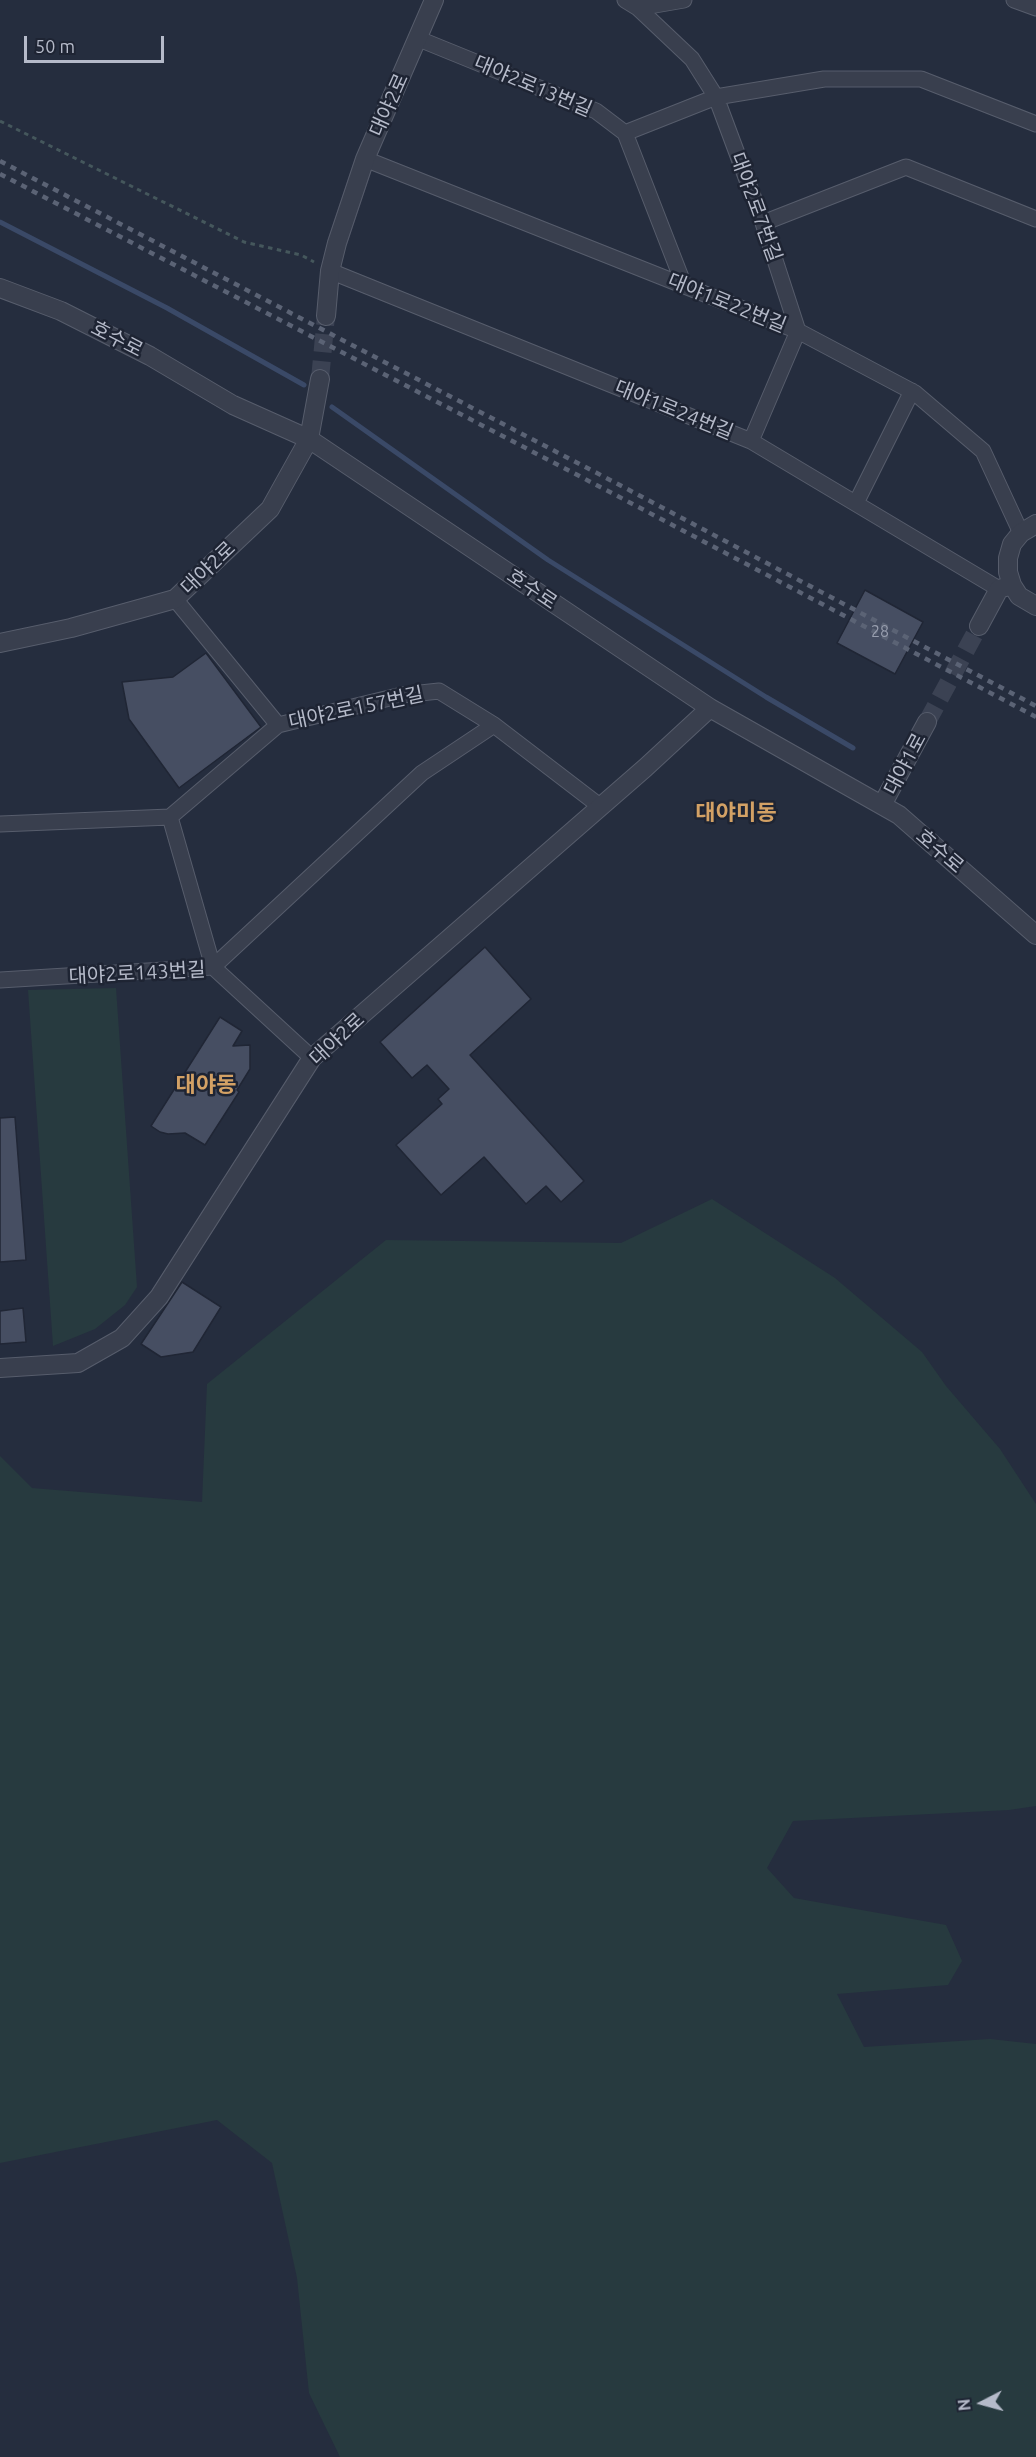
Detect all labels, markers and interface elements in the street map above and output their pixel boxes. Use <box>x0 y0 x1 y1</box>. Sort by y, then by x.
scale bar <box>27 24 166 62</box>
text: 50 m <box>35 36 75 56</box>
street label: 대야2로13번길 <box>470 50 596 122</box>
street label: 대야2로 <box>365 70 413 140</box>
street label: 대야2로7번길 <box>725 149 787 265</box>
street label: 대야1로22번길 <box>664 268 790 338</box>
street label: 호수로 <box>87 316 147 362</box>
street label: 대야1로24번길 <box>611 375 737 445</box>
street label: 대야2로 <box>176 536 240 600</box>
street label: 호수로 <box>502 564 562 614</box>
house number: 28 <box>871 622 889 642</box>
street label: 대야2로157번길 <box>286 682 426 734</box>
street label: 대야1로 <box>879 729 931 799</box>
district label: 대야미동 <box>696 800 776 826</box>
street label: 호수로 <box>911 824 969 878</box>
street label: 대야2로143번길 <box>68 957 206 989</box>
street label: 대야2로 <box>305 1008 369 1070</box>
district label: 대야동 <box>176 1072 236 1098</box>
north arrow <box>952 2373 1012 2433</box>
text: N <box>955 2398 974 2412</box>

